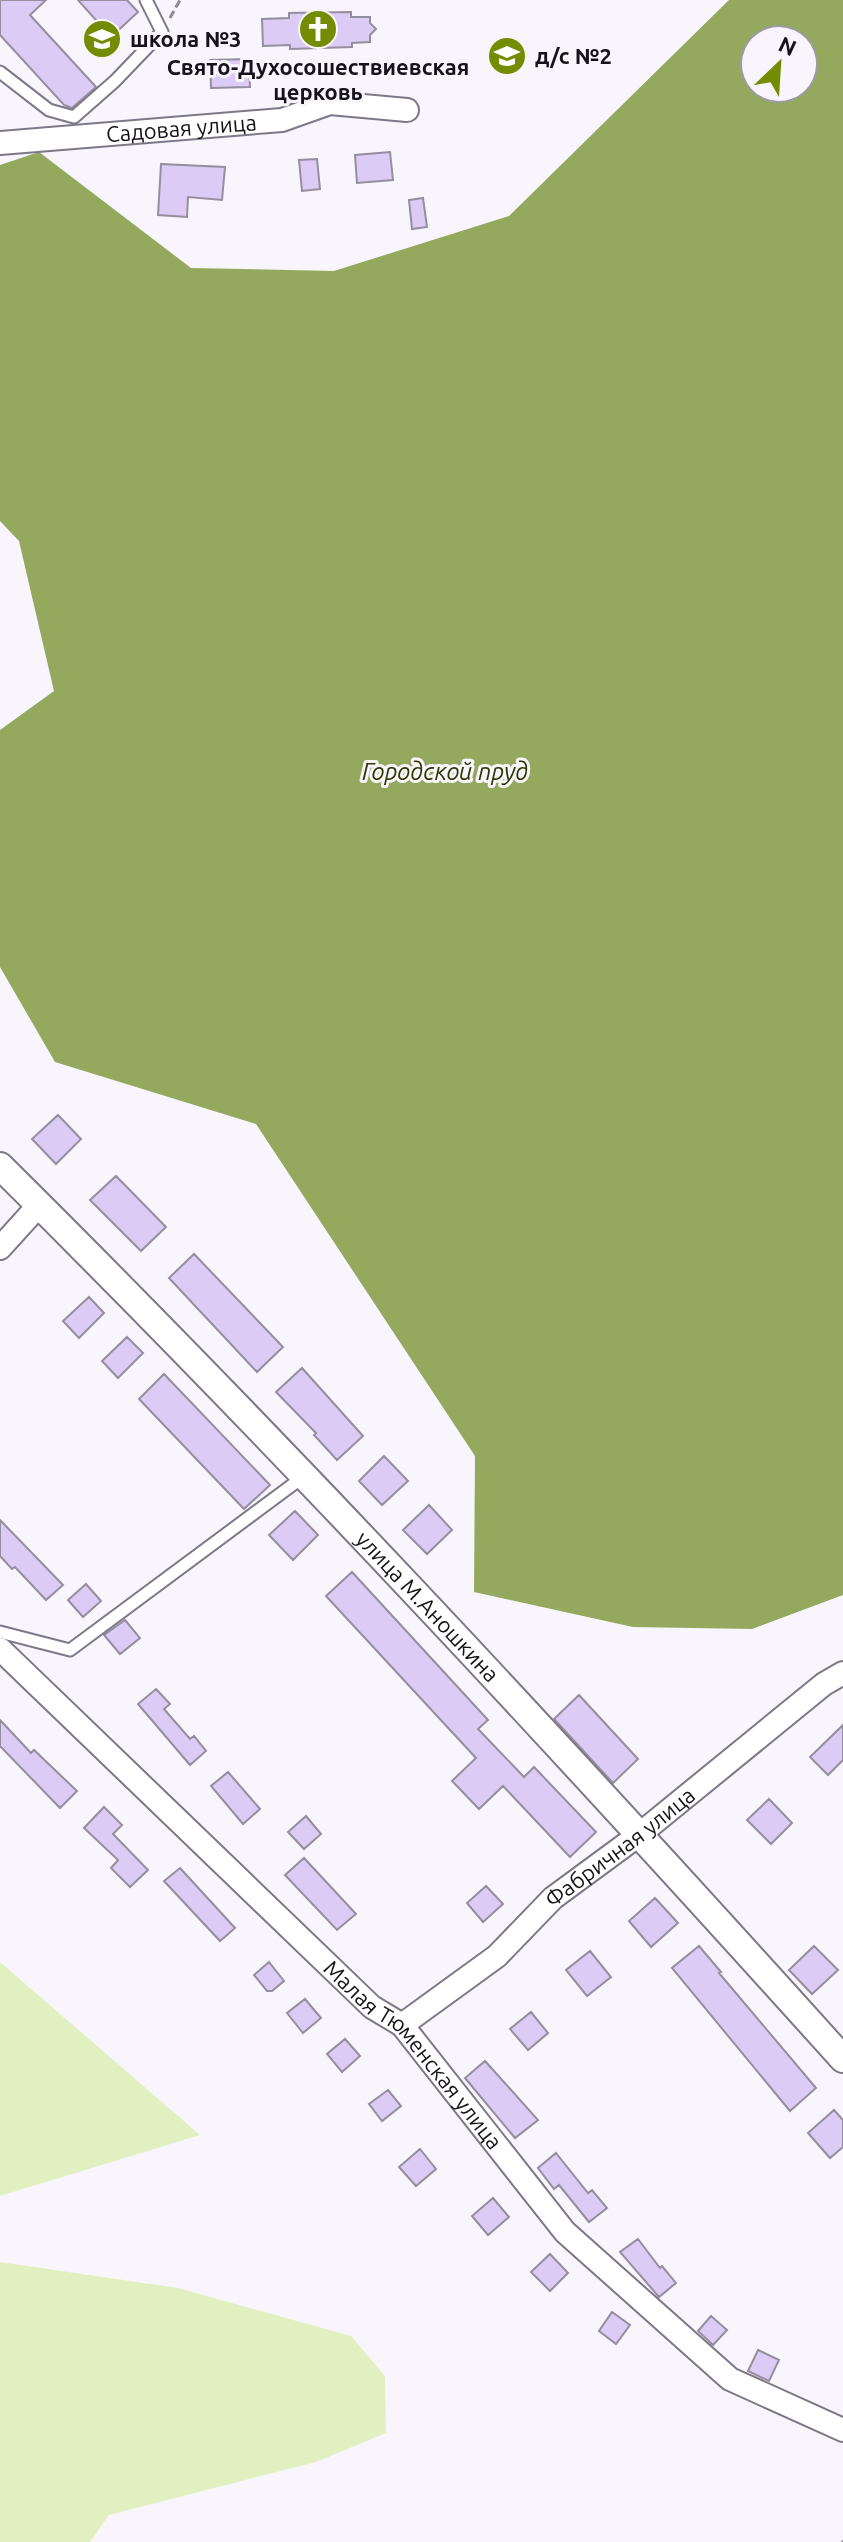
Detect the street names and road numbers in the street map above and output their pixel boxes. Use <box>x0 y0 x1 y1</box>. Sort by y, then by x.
street label: Садовая улица <box>105 109 258 146</box>
street label: улица М.Аношкина <box>351 1526 505 1687</box>
street label: Фабричная улица <box>540 1782 699 1912</box>
street label: Малая Тюменская улица <box>319 1955 508 2154</box>

